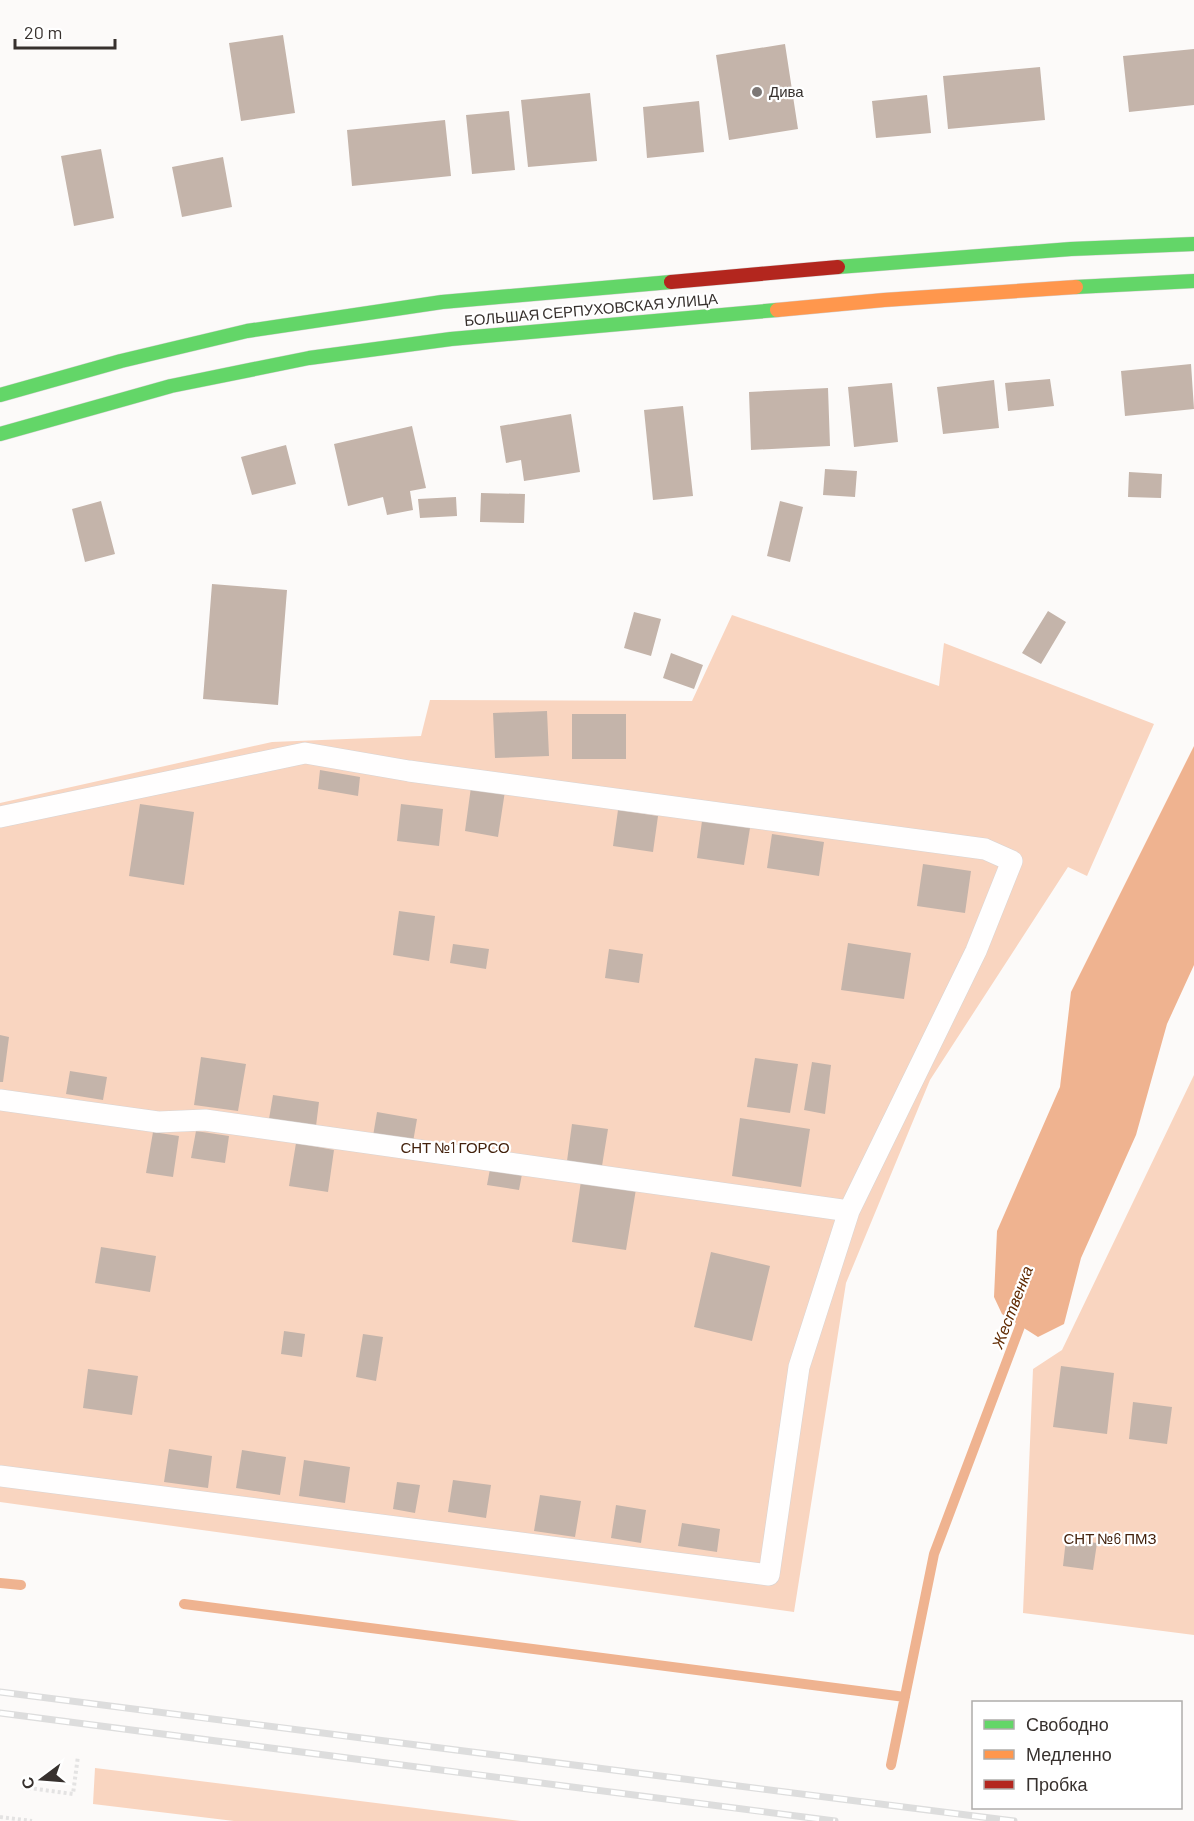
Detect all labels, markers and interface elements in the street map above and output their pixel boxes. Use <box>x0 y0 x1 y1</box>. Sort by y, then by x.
scale bar <box>15 12 116 50</box>
text: 20 m <box>24 21 62 43</box>
place label: Дива <box>769 82 804 100</box>
marker: Дива <box>750 85 764 99</box>
street label: БОЛЬШАЯ СЕРПУХОВСКАЯ УЛИЦА <box>463 289 718 329</box>
park label: СНТ №1 ГОРСО <box>400 1138 510 1156</box>
water label: Жественка <box>987 1263 1036 1352</box>
park label: СНТ №6 ПМЗ <box>1064 1529 1156 1547</box>
legend <box>972 1701 1182 1809</box>
text: Свободно <box>1026 1713 1109 1735</box>
text: Медленно <box>1026 1743 1112 1765</box>
north arrow <box>12 1749 72 1809</box>
text: Пробка <box>1026 1773 1089 1795</box>
text: С <box>16 1775 38 1791</box>

